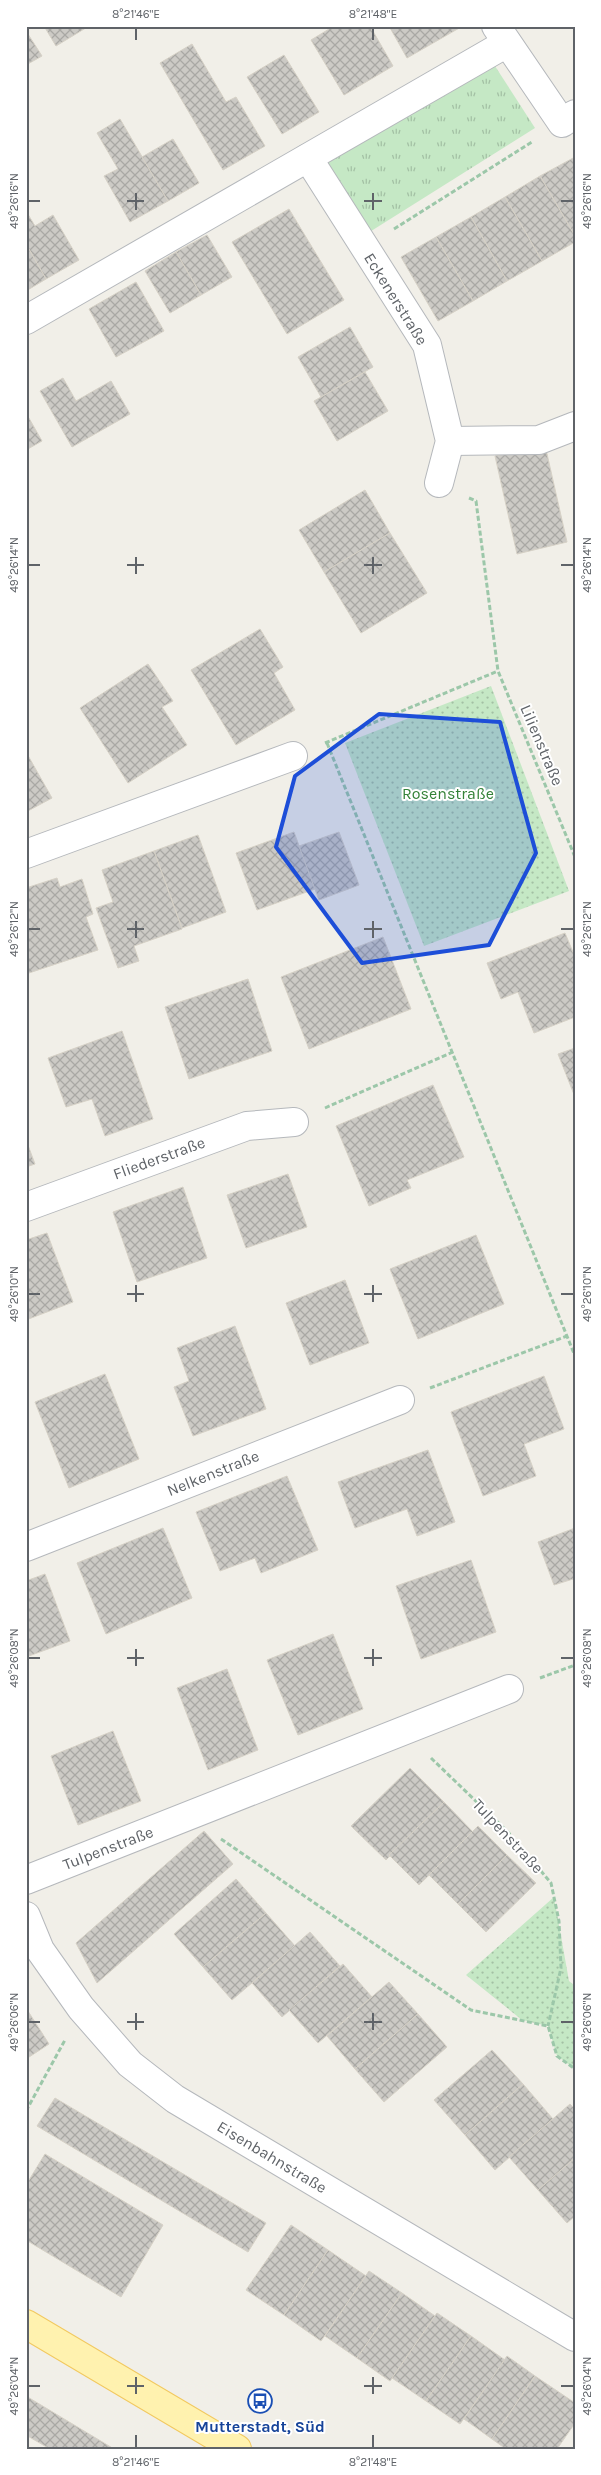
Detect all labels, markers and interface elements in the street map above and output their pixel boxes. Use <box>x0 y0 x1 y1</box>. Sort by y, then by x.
text: 8°21'46"E <box>112 7 160 21</box>
text: 8°21'48"E <box>349 7 397 21</box>
text: 49°26'16"N <box>7 173 21 229</box>
text: 49°26'16"N <box>580 173 594 229</box>
street label: Eckenerstraße <box>360 249 432 349</box>
text: 49°26'14"N <box>7 537 21 593</box>
text: 49°26'14"N <box>580 537 594 593</box>
street label: Lilienstraße <box>516 702 568 788</box>
park label: Rosenstraße <box>402 784 494 803</box>
text: 49°26'12"N <box>7 901 21 957</box>
text: 49°26'12"N <box>580 901 594 957</box>
street label: Fliederstraße <box>110 1133 208 1183</box>
text: 49°26'10"N <box>7 1266 21 1322</box>
text: 49°26'10"N <box>580 1266 594 1322</box>
street label: Nelkenstraße <box>164 1446 262 1500</box>
text: 49°26'08"N <box>7 1628 21 1688</box>
text: 49°26'08"N <box>580 1628 594 1688</box>
street label: Tulpenstraße <box>469 1795 547 1877</box>
street label: Tulpenstraße <box>60 1822 156 1874</box>
text: 49°26'06"N <box>7 1992 21 2052</box>
text: 49°26'06"N <box>580 1992 594 2052</box>
street label: Eisenbahnstraße <box>214 2117 330 2197</box>
text: 49°26'04"N <box>7 2357 21 2415</box>
text: 49°26'04"N <box>580 2357 594 2415</box>
bus stop icon: Mutterstadt, Süd <box>247 2388 273 2414</box>
place label: Mutterstadt, Süd <box>195 2417 325 2436</box>
text: 8°21'46"E <box>112 2455 160 2469</box>
text: 8°21'48"E <box>349 2455 397 2469</box>

